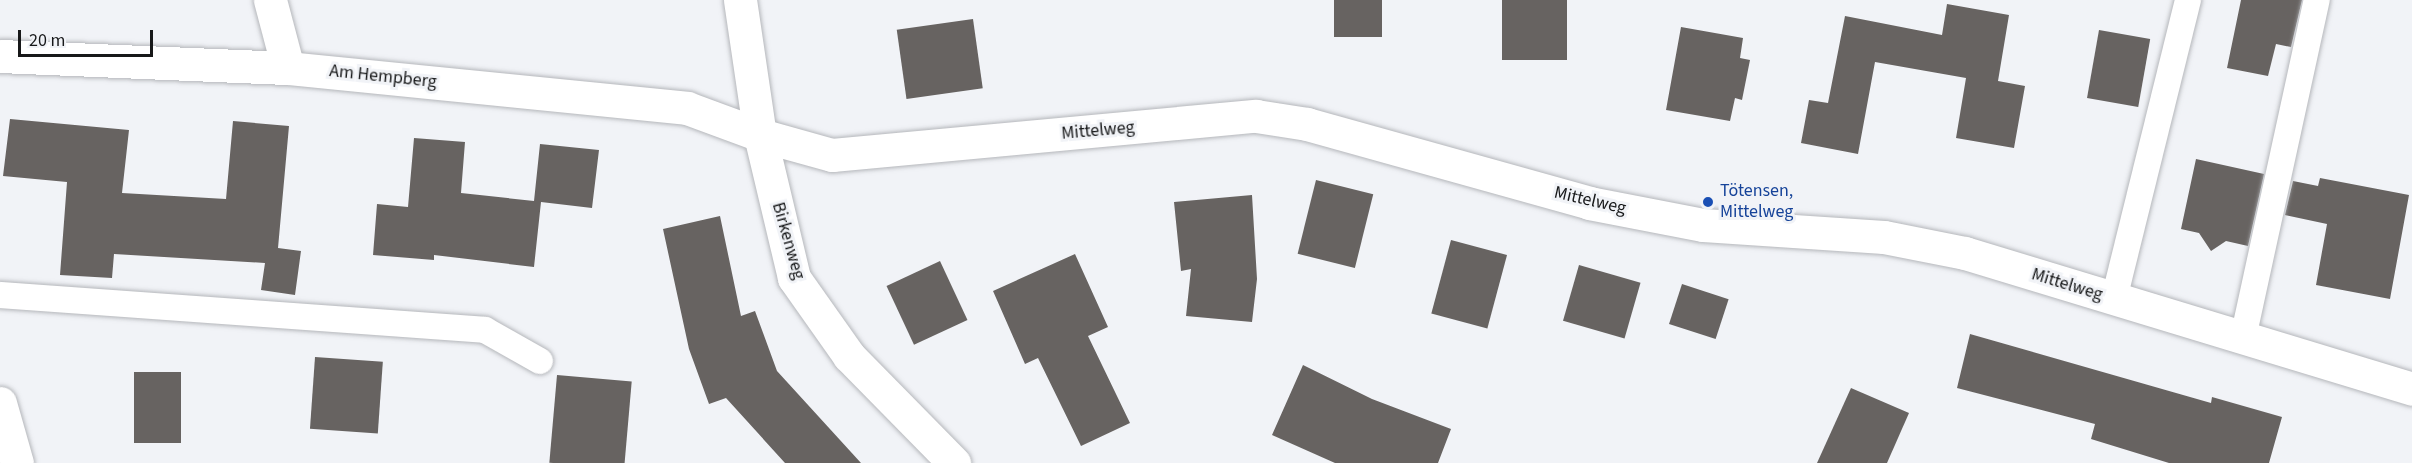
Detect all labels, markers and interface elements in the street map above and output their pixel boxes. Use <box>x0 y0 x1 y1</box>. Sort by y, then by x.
scale bar <box>21 18 156 56</box>
text: 20 m <box>29 28 65 53</box>
street label: Am Hempberg <box>328 61 438 93</box>
street label: Mittelweg <box>1061 117 1135 145</box>
place label: Tötensen, Mittelweg <box>1720 181 1793 224</box>
street label: Mittelweg <box>1552 182 1628 220</box>
marker: Tötensen, Mittelweg <box>1701 195 1715 209</box>
street label: Birkenweg <box>767 200 809 282</box>
street label: Mittelweg <box>2029 264 2105 306</box>

